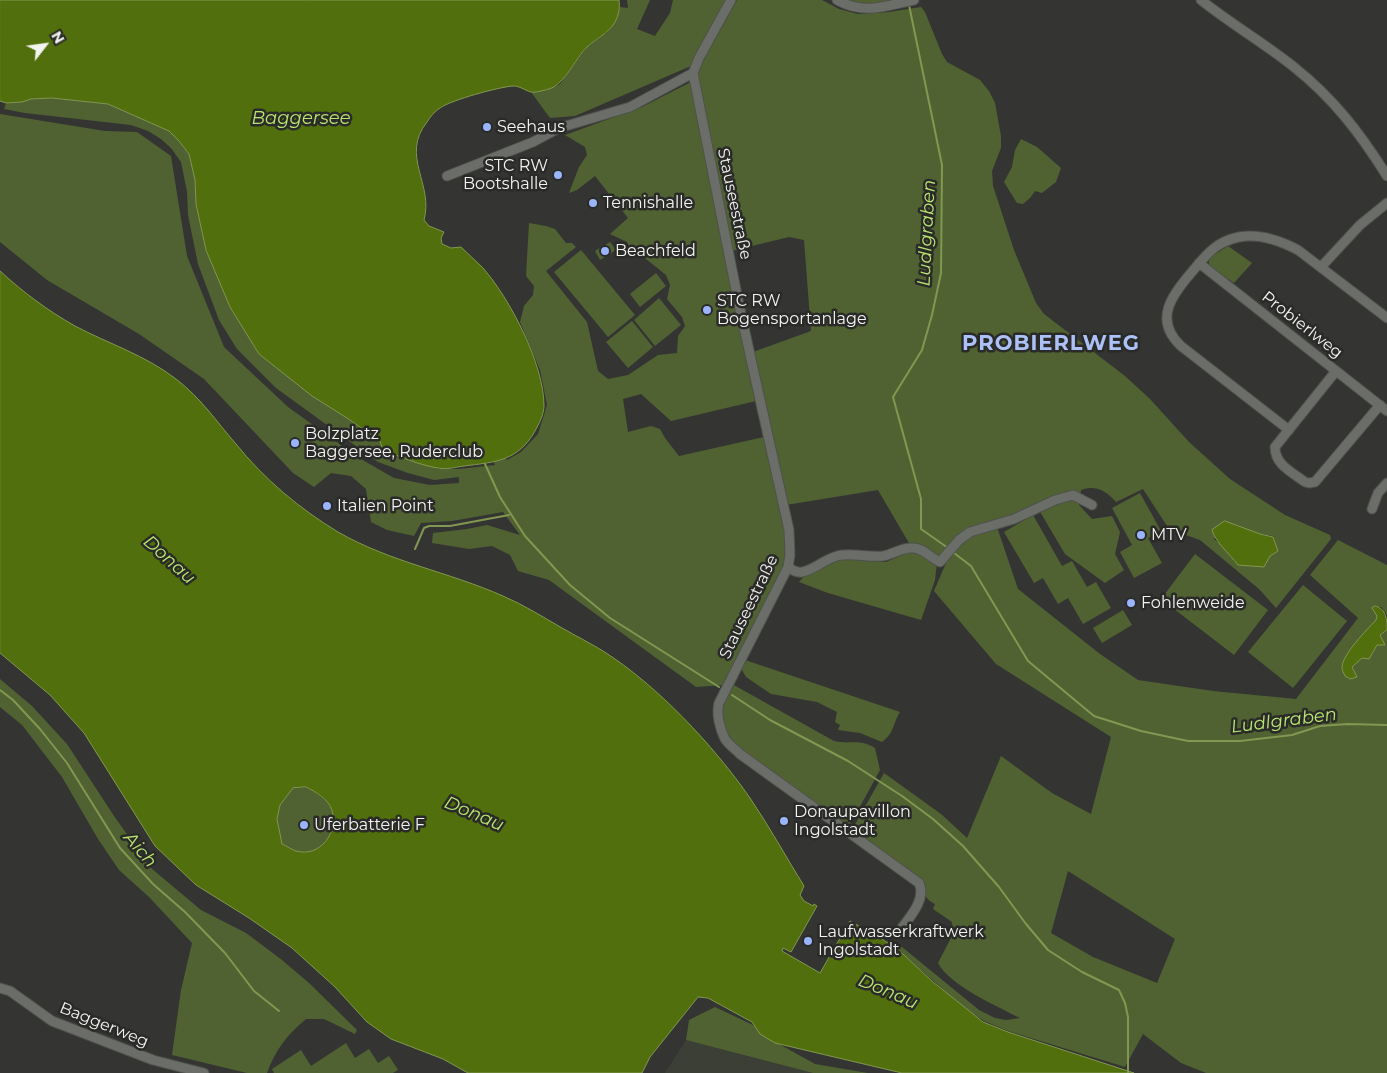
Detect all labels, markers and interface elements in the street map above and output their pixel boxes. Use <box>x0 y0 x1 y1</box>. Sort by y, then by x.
north arrow <box>20 20 70 70</box>
text: N <box>47 28 69 47</box>
water label: Baggersee <box>251 108 351 130</box>
place label: Seehaus <box>497 117 565 137</box>
marker: Seehaus <box>481 121 493 133</box>
street label: Stauseestraße <box>713 147 755 261</box>
place label: STC RW Bootshalle <box>463 156 548 194</box>
marker: STC RW Bootshalle <box>552 169 564 181</box>
water label: Ludlgraben <box>913 179 941 287</box>
place label: Tennishalle <box>603 193 693 213</box>
marker: Tennishalle <box>587 197 599 209</box>
place label: Beachfeld <box>615 241 696 261</box>
marker: Beachfeld <box>599 245 611 257</box>
street label: Probierlweg <box>1258 288 1346 362</box>
place label: STC RW Bogensportanlage <box>717 291 867 329</box>
marker: STC RW Bogensportanlage <box>701 304 713 316</box>
district label: PROBIERLWEG <box>961 331 1141 357</box>
place label: Bolzplatz Baggersee, Ruderclub <box>305 424 483 462</box>
marker: Bolzplatz Baggersee, Ruderclub <box>289 437 301 449</box>
place label: Italien Point <box>337 496 434 516</box>
marker: Italien Point <box>321 500 333 512</box>
place label: MTV <box>1151 525 1187 545</box>
marker: MTV <box>1135 529 1147 541</box>
water label: Donau <box>139 531 199 589</box>
street label: Stauseestraße <box>716 552 782 662</box>
place label: Fohlenweide <box>1141 593 1245 613</box>
marker: Fohlenweide <box>1125 597 1137 609</box>
water label: Ludlgraben <box>1230 704 1338 738</box>
water label: Donau <box>441 792 507 836</box>
place label: Donaupavillon Ingolstadt <box>794 802 911 840</box>
place label: Uferbatterie F <box>314 815 425 835</box>
marker: Donaupavillon Ingolstadt <box>778 815 790 827</box>
marker: Uferbatterie F <box>298 819 310 831</box>
water label: Aich <box>119 828 161 872</box>
place label: Laufwasserkraftwerk Ingolstadt <box>818 922 984 960</box>
marker: Laufwasserkraftwerk Ingolstadt <box>802 935 814 947</box>
water label: Donau <box>855 970 921 1014</box>
street label: Baggerweg <box>57 998 151 1052</box>

